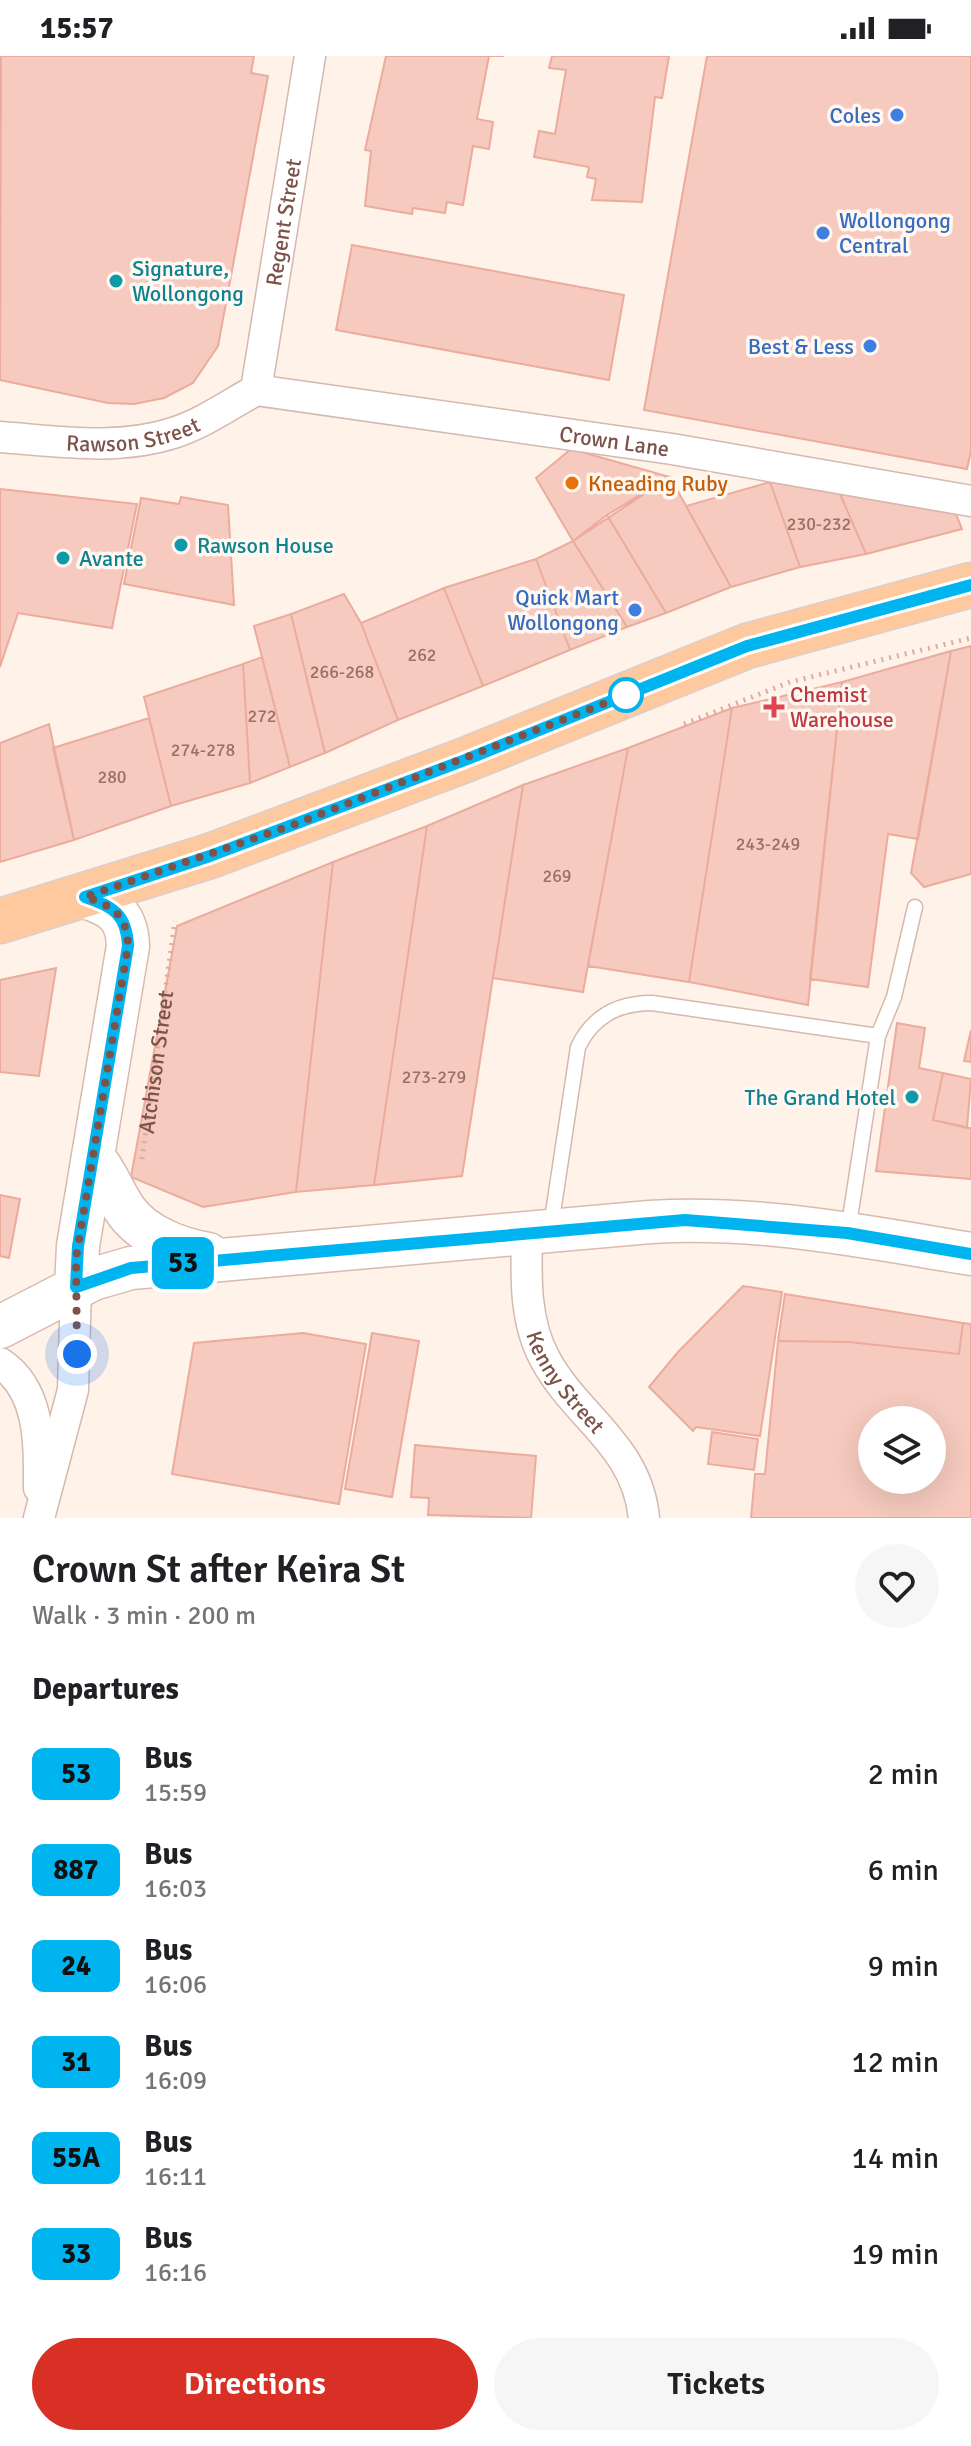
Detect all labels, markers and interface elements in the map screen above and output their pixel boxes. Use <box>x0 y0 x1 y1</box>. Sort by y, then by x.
text: 15:57 <box>40 10 114 47</box>
place label: Coles <box>830 102 881 129</box>
marker: Coles <box>888 106 906 124</box>
street label: Regent Street <box>260 156 307 288</box>
place label: Wollongong Central <box>839 207 951 259</box>
marker: Wollongong Central <box>814 224 832 242</box>
place label: Signature, Wollongong <box>132 255 244 307</box>
marker: Signature, Wollongong <box>107 272 125 290</box>
place label: Best & Less <box>748 333 854 360</box>
marker: Best & Less <box>861 337 879 355</box>
street label: Rawson Street <box>65 410 204 457</box>
street label: Crown Lane <box>558 420 671 462</box>
place label: Kneading Ruby <box>588 470 729 497</box>
marker: Kneading Ruby <box>563 474 581 492</box>
house number: 230-232 <box>787 513 851 535</box>
place label: Rawson House <box>197 532 334 559</box>
marker: Rawson House <box>172 536 190 554</box>
place label: Avante <box>79 545 144 572</box>
marker: Avante <box>54 549 72 567</box>
place label: Quick Mart Wollongong <box>507 584 619 636</box>
marker: Quick Mart Wollongong <box>626 601 644 619</box>
house number: 262 <box>407 644 437 666</box>
house number: 266-268 <box>310 661 374 683</box>
unlabelled marker <box>609 678 643 712</box>
place label: Chemist Warehouse <box>790 681 894 733</box>
marker: Chemist Warehouse <box>765 698 783 716</box>
house number: 272 <box>247 705 277 727</box>
house number: 274-278 <box>171 739 235 761</box>
house number: 280 <box>97 766 127 788</box>
house number: 243-249 <box>736 833 800 855</box>
house number: 269 <box>542 865 572 887</box>
street label: Atchison Street <box>132 988 179 1135</box>
house number: 273-279 <box>402 1066 466 1088</box>
place label: The Grand Hotel <box>745 1084 896 1111</box>
marker: The Grand Hotel <box>903 1088 921 1106</box>
line badge: 53 <box>147 1237 219 1289</box>
text: 53 <box>168 1246 198 1280</box>
street label: Kenny Street <box>521 1327 611 1439</box>
your location <box>57 1334 97 1374</box>
map controls <box>858 1406 946 1494</box>
button: layers <box>858 1406 946 1494</box>
button: heart <box>855 1544 939 1628</box>
text: Crown St after Keira St <box>32 1546 405 1593</box>
text: Walk · 3 min · 200 m <box>32 1600 256 1632</box>
text: Departures <box>32 1671 179 1708</box>
text: Bus <box>144 1740 192 1777</box>
text: 2 min <box>868 1756 939 1793</box>
text: 53 <box>61 1757 91 1791</box>
text: 15:59 <box>144 1777 207 1809</box>
text: Bus <box>144 1836 192 1873</box>
text: 6 min <box>868 1852 939 1889</box>
text: 887 <box>53 1853 99 1887</box>
text: 16:03 <box>144 1873 207 1905</box>
text: Bus <box>144 1932 192 1969</box>
text: 9 min <box>868 1948 939 1985</box>
text: 24 <box>61 1949 91 1983</box>
text: 16:06 <box>144 1969 207 2001</box>
text: Bus <box>144 2028 192 2065</box>
text: 12 min <box>852 2044 939 2081</box>
text: 31 <box>61 2045 91 2079</box>
text: 16:09 <box>144 2065 207 2097</box>
text: Bus <box>144 2124 192 2161</box>
text: 14 min <box>852 2140 939 2177</box>
text: 55A <box>52 2141 100 2175</box>
text: 16:11 <box>144 2161 207 2193</box>
text: Bus <box>144 2220 192 2257</box>
text: 19 min <box>852 2236 939 2273</box>
text: 33 <box>61 2237 91 2271</box>
text: 16:16 <box>144 2257 207 2289</box>
button: Directions <box>32 2338 478 2430</box>
button: Tickets <box>494 2338 939 2430</box>

